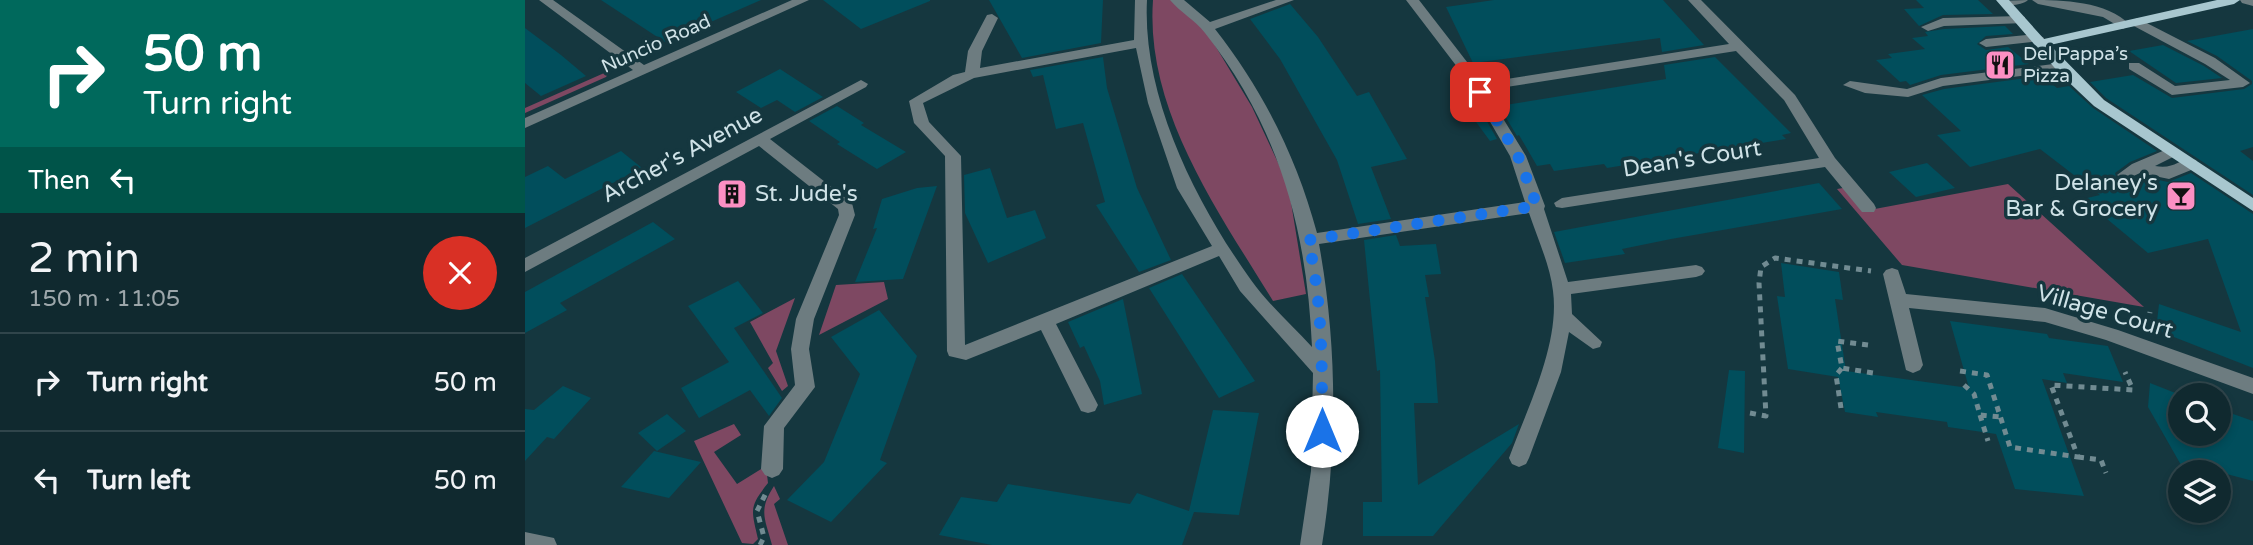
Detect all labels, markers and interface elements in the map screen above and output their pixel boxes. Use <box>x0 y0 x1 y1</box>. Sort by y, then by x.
street label: Nuncio Road <box>598 10 714 78</box>
text: 50 m <box>143 25 262 84</box>
icon: right <box>28 28 119 119</box>
place label: Del Pappa’s Pizza <box>2023 43 2128 87</box>
restaurant icon: Del Pappa’s Pizza <box>1983 48 2017 82</box>
pin <box>1450 62 1510 122</box>
icon: arrive <box>1461 73 1499 111</box>
text: Turn right <box>143 85 292 123</box>
street label: Archer's Avenue <box>597 101 767 209</box>
street label: Dean's Court <box>1621 134 1764 184</box>
icon: left <box>104 161 142 199</box>
text: Then <box>28 165 90 196</box>
place label: Delaney's Bar & Grocery <box>2005 169 2158 223</box>
building icon: St. Jude's <box>715 177 749 211</box>
bar icon: Delaney's Bar & Grocery <box>2164 179 2198 213</box>
place label: St. Jude's <box>755 180 858 208</box>
text: 2 min <box>28 233 140 284</box>
button: close <box>423 236 497 310</box>
street label: Village Court <box>2034 279 2177 345</box>
text: 150 m · 11:05 <box>28 285 180 313</box>
icon: right <box>28 363 66 401</box>
text: Turn right <box>87 367 208 398</box>
text: 50 m <box>434 367 497 398</box>
map controls <box>2168 383 2231 523</box>
button: search <box>2168 383 2231 446</box>
position arrow <box>1285 394 1359 468</box>
button: layers <box>2168 460 2231 523</box>
icon: left <box>28 461 66 499</box>
text: Turn left <box>87 465 190 496</box>
text: 50 m <box>434 465 497 496</box>

